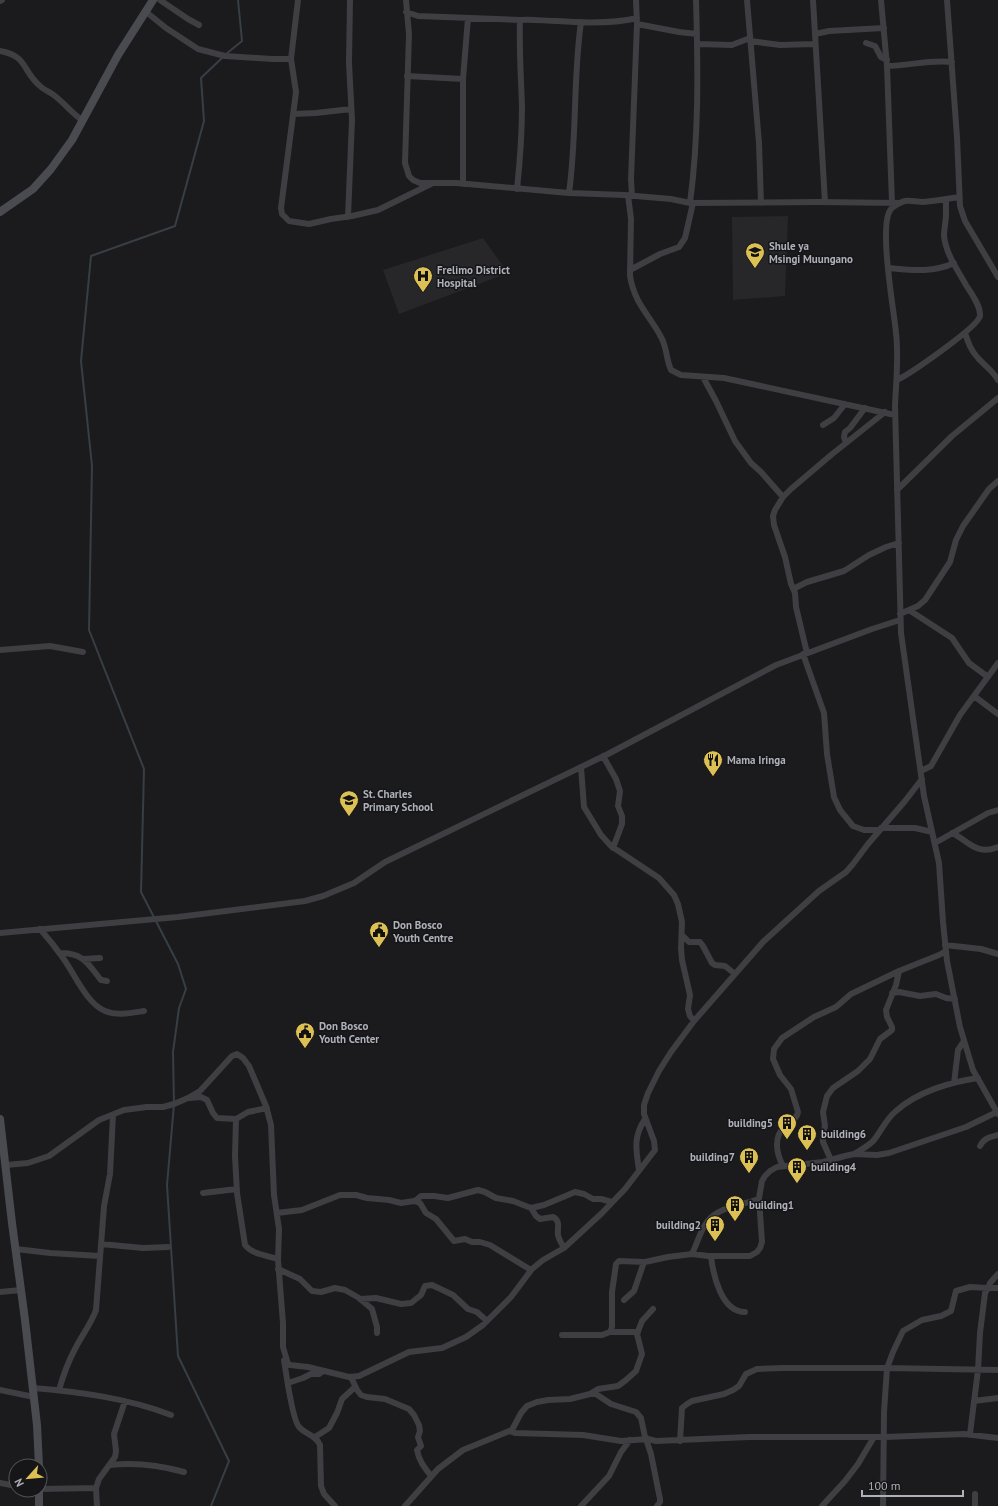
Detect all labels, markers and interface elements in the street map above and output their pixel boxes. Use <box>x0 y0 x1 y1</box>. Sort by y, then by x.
place label: Shule ya Msingi Muungano <box>769 239 853 266</box>
school or university icon: Shule ya Msingi Muungano <box>744 241 766 269</box>
place label: Frelimo District Hospital <box>437 263 510 290</box>
hospital icon: Frelimo District Hospital <box>412 265 434 293</box>
restaurant icon: Mama Iringa <box>702 749 724 777</box>
place label: Mama Iringa <box>727 753 786 767</box>
place label: St. Charles Primary School <box>363 787 434 814</box>
school or university icon: St. Charles Primary School <box>338 789 360 817</box>
place label: Don Bosco Youth Centre <box>392 918 454 945</box>
public building icon: Don Bosco Youth Centre <box>368 920 390 948</box>
place label: Don Bosco Youth Center <box>318 1019 379 1046</box>
public building icon: Don Bosco Youth Center <box>294 1021 316 1049</box>
building icon: building5 <box>776 1112 798 1140</box>
place label: building5 <box>728 1116 773 1130</box>
building icon: building6 <box>796 1123 818 1151</box>
place label: building6 <box>821 1127 866 1141</box>
building icon: building7 <box>738 1146 760 1174</box>
place label: building7 <box>690 1150 735 1164</box>
building icon: building4 <box>786 1156 808 1184</box>
place label: building4 <box>811 1160 857 1174</box>
building icon: building1 <box>724 1194 746 1222</box>
place label: building1 <box>749 1198 794 1212</box>
building icon: building2 <box>704 1214 726 1242</box>
place label: building2 <box>656 1218 701 1232</box>
north arrow <box>8 1458 48 1498</box>
scale bar <box>862 1472 963 1498</box>
text: N <box>11 1476 27 1489</box>
text: 100 m <box>868 1478 901 1493</box>

